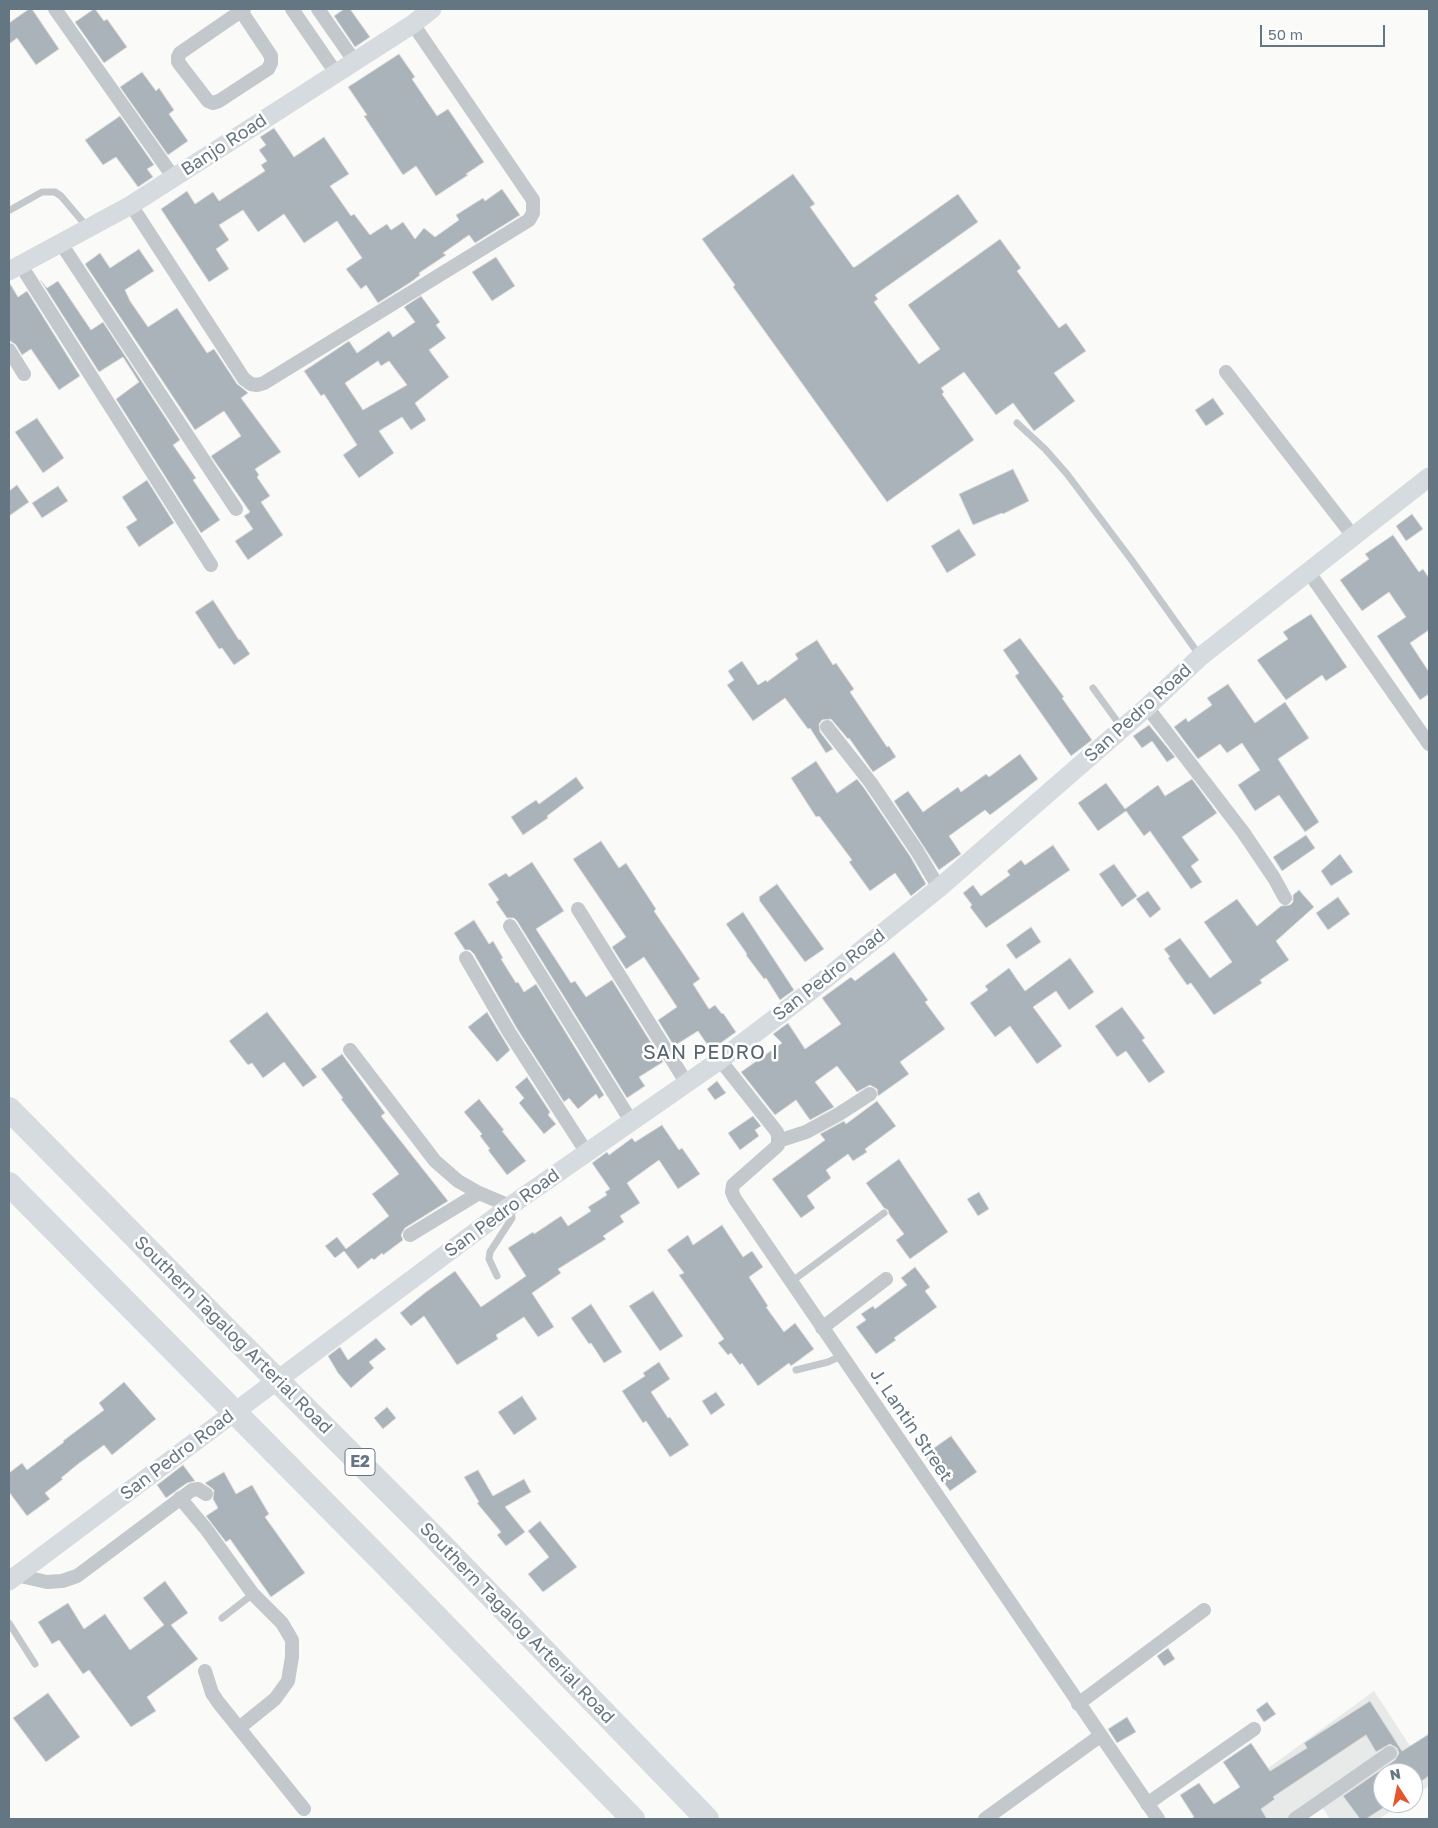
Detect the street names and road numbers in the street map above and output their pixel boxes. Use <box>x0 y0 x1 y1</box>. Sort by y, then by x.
street label: Banjo Road <box>177 109 271 181</box>
street label: San Pedro Road <box>1080 659 1196 767</box>
street label: San Pedro Road <box>769 924 889 1026</box>
street label: San Pedro Road <box>440 1164 564 1262</box>
street label: Southern Tagalog Arterial Road <box>130 1232 336 1438</box>
street label: J. Lantin Street <box>865 1364 957 1486</box>
street label: San Pedro Road <box>116 1405 238 1505</box>
road number: E2 <box>345 1448 375 1475</box>
street label: Southern Tagalog Arterial Road <box>415 1518 619 1728</box>

